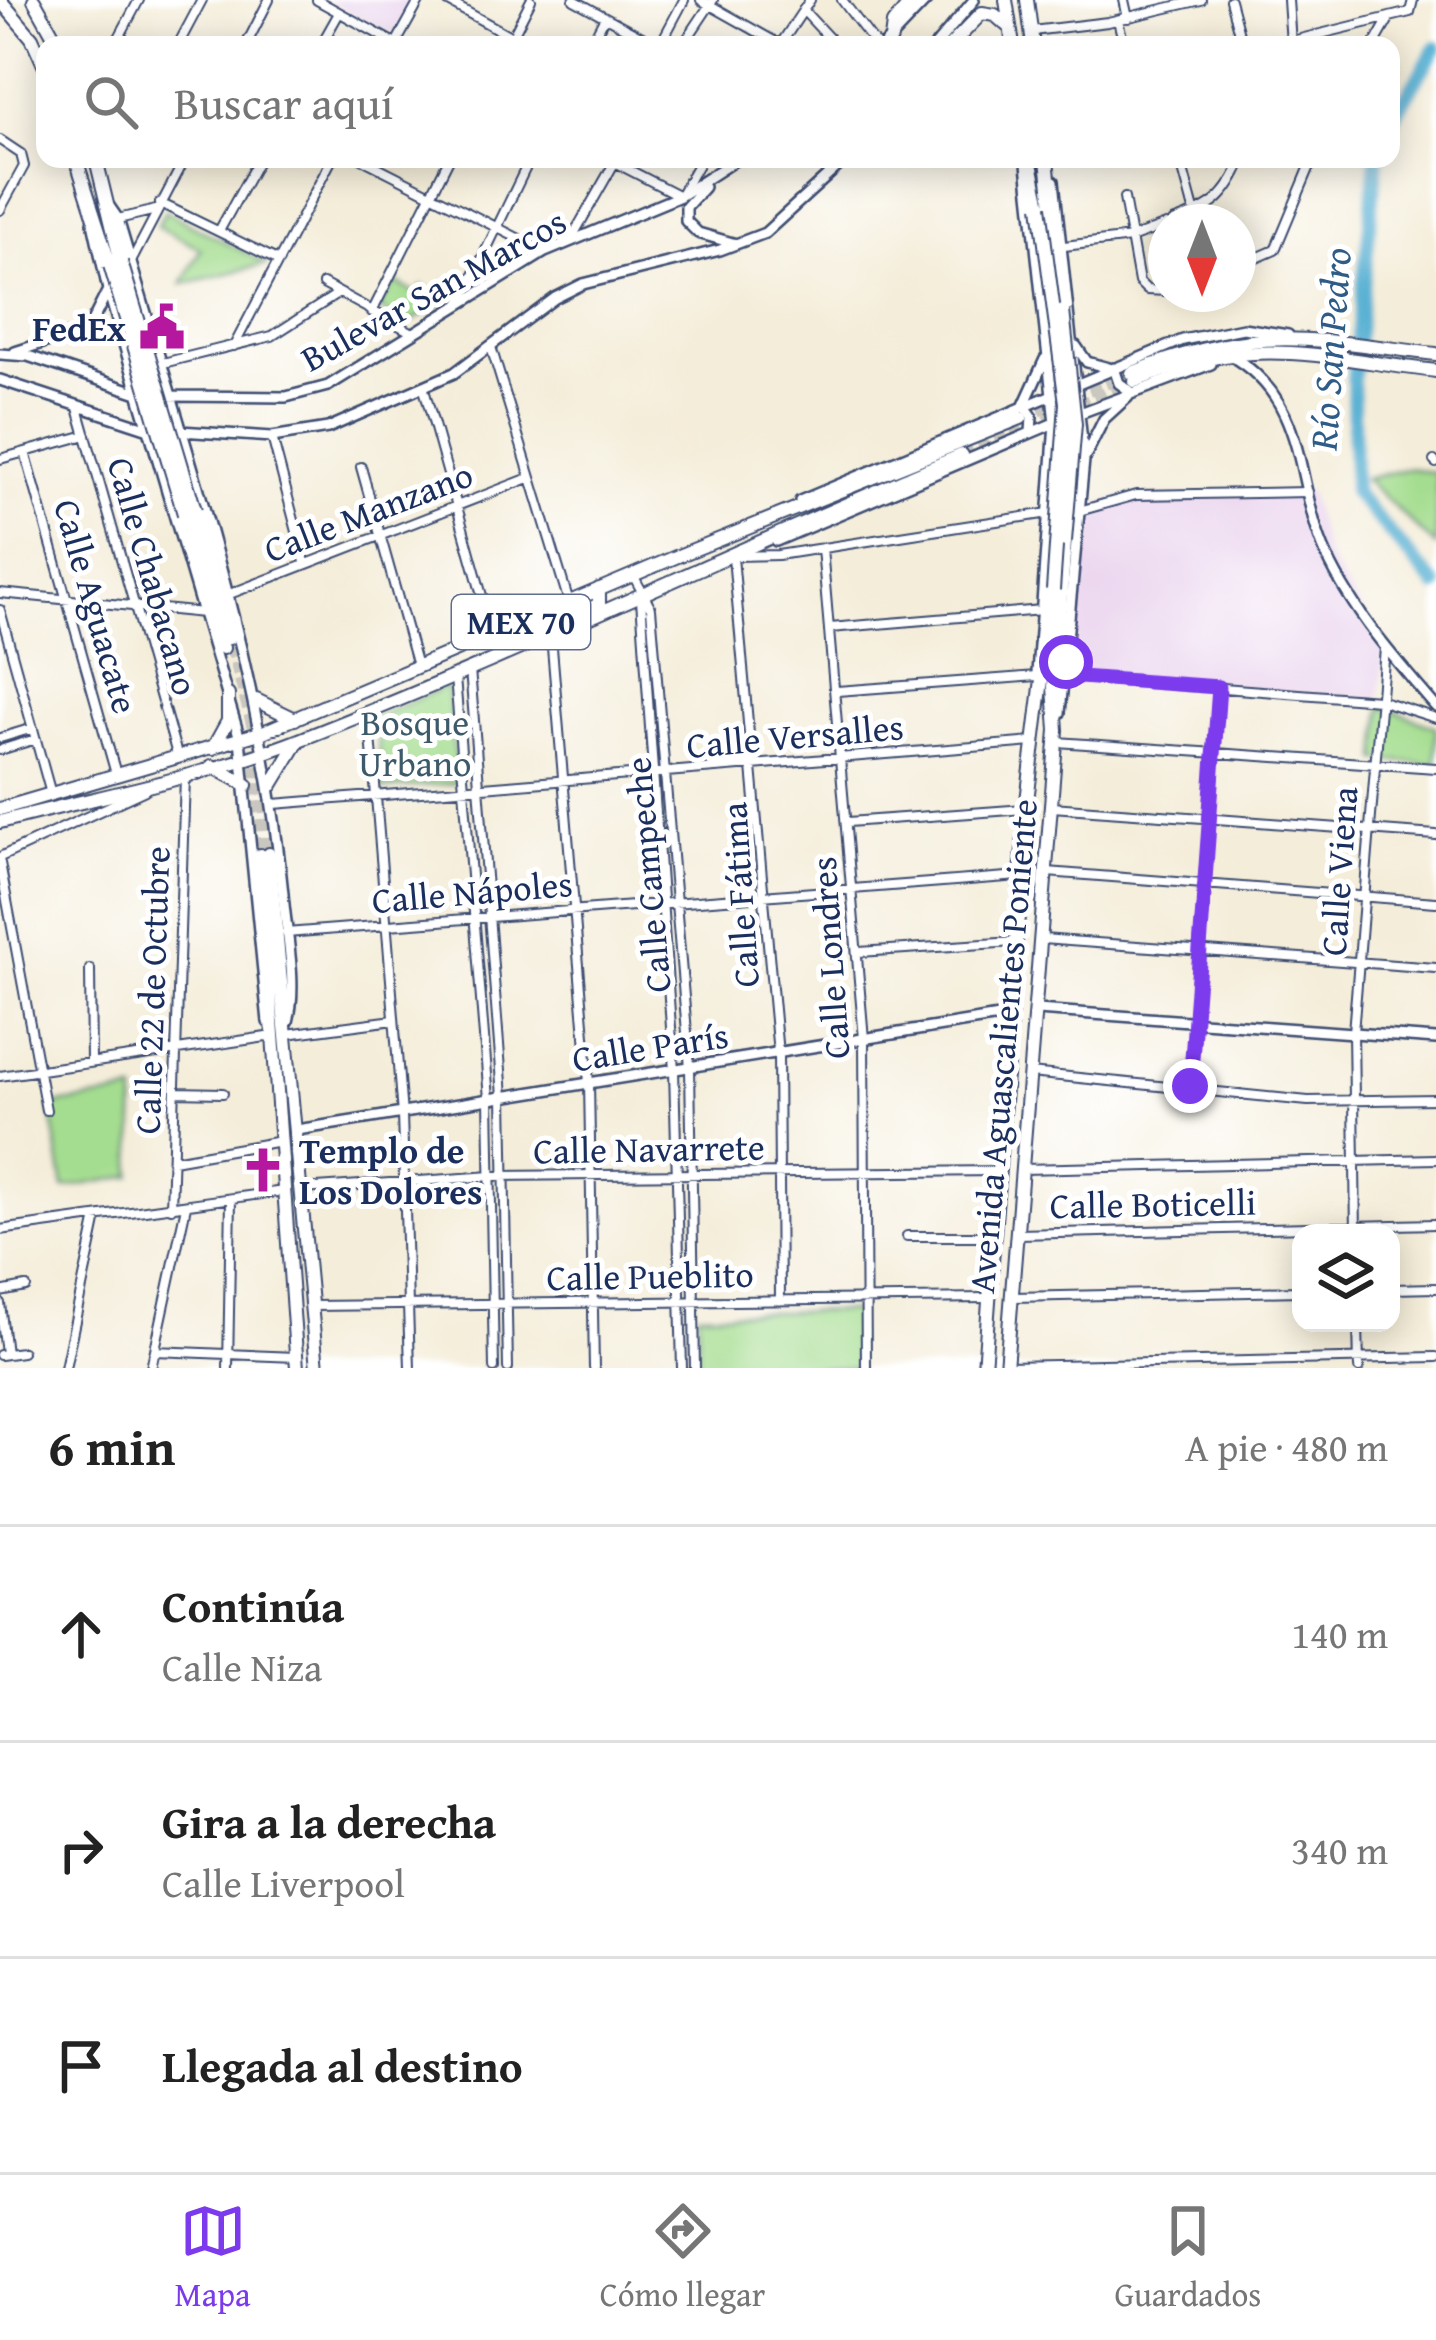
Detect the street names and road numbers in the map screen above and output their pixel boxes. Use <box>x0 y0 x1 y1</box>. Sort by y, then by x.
street label: Bulevar San Marcos <box>291 194 575 384</box>
street label: Calle Manzano <box>256 447 480 575</box>
street label: Calle Chabacano <box>95 451 213 701</box>
street label: Calle Aguacate <box>41 493 153 719</box>
road number: MEX 70 <box>452 595 590 649</box>
street label: Calle Versalles <box>684 699 906 771</box>
street label: Calle Campeche <box>610 755 684 995</box>
street label: Calle Viena <box>1306 785 1370 957</box>
street label: Avenida Aguascalientes Poniente <box>954 797 1050 1295</box>
street label: Calle Fátima <box>706 801 772 989</box>
street label: Calle 22 de Octubre <box>119 845 183 1135</box>
street label: Calle Londres <box>796 855 862 1061</box>
street label: Calle Nápoles <box>369 856 575 926</box>
street label: Calle París <box>568 1008 732 1084</box>
street label: Calle Navarrete <box>533 1119 765 1177</box>
street label: Calle Boticelli <box>1049 1175 1257 1231</box>
street label: Calle Pueblito <box>546 1247 754 1303</box>

